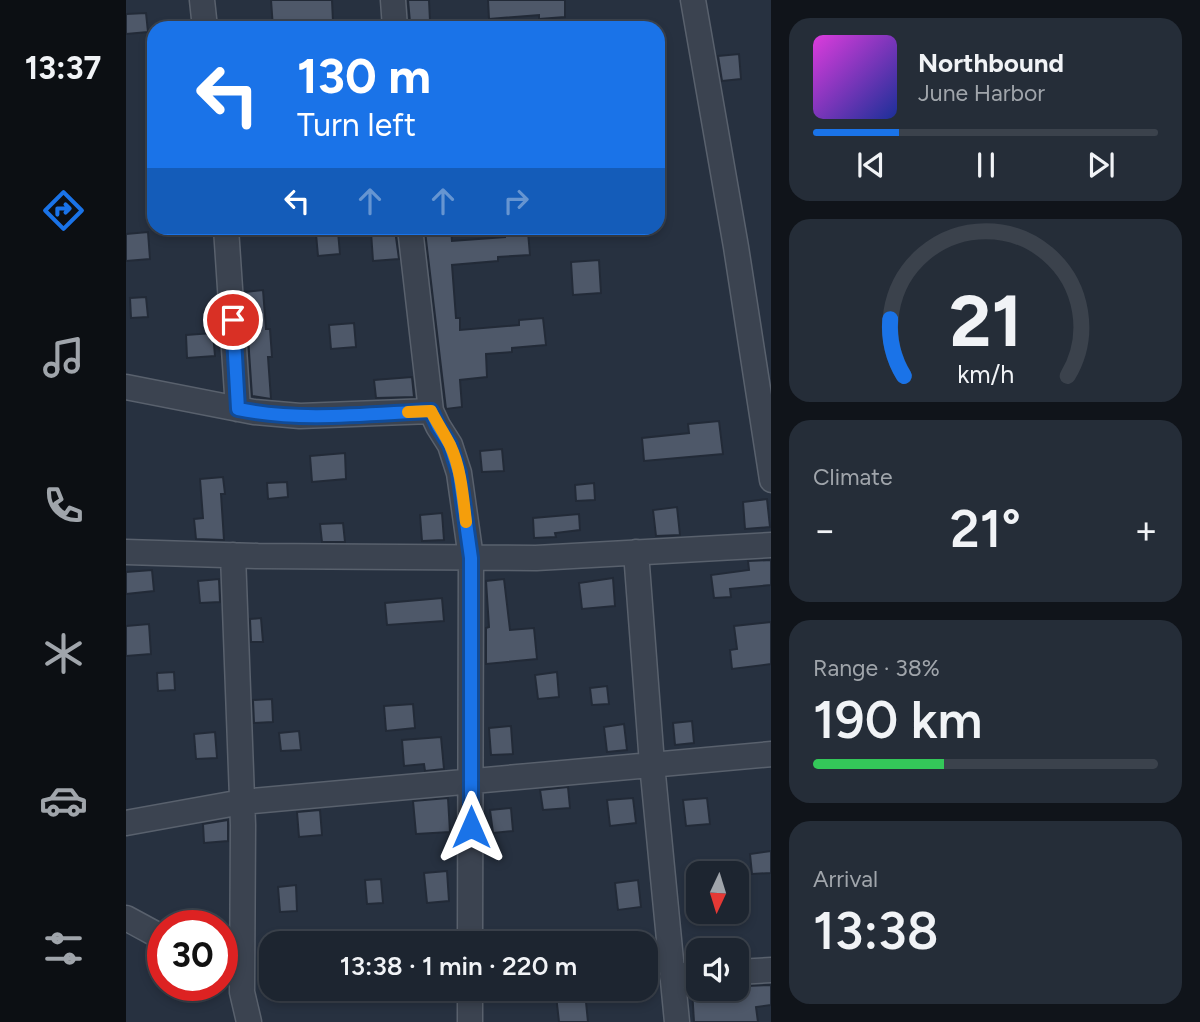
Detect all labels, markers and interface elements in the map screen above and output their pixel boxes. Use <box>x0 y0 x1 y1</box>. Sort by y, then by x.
text: 130 m <box>297 46 431 105</box>
text: Northbound <box>918 47 1064 79</box>
text: 13:37 <box>25 49 101 87</box>
icon: left <box>182 49 273 140</box>
text: June Harbor <box>918 79 1045 107</box>
text: Turn left <box>297 106 416 144</box>
icon: previous <box>852 146 890 184</box>
icon: pause <box>967 146 1005 184</box>
icon: next <box>1082 146 1120 184</box>
icon: left <box>278 182 316 220</box>
icon: ahead <box>351 182 389 220</box>
icon: ahead <box>424 182 462 220</box>
icon: right <box>497 182 535 220</box>
icon: directions <box>39 186 88 235</box>
text: 21 <box>949 278 1022 365</box>
pin <box>203 290 263 350</box>
icon: arrive <box>214 301 252 339</box>
icon: music <box>39 333 88 382</box>
text: km/h <box>957 359 1014 389</box>
text: Climate <box>813 463 892 491</box>
icon: phone <box>39 481 88 530</box>
text: 21° <box>950 498 1021 560</box>
text: − <box>813 507 837 553</box>
text: + <box>1134 507 1158 553</box>
icon: climate <box>39 629 88 678</box>
text: Range · 38% <box>813 654 940 682</box>
text: 190 km <box>813 689 983 751</box>
icon: car <box>39 776 88 825</box>
position arrow <box>434 790 508 864</box>
north arrow <box>686 861 749 924</box>
map controls <box>686 861 749 1001</box>
text: Arrival <box>813 865 878 893</box>
text: 13:38 <box>813 900 939 962</box>
speed limit sign: 30 <box>147 910 238 1001</box>
icon: filters <box>39 924 88 973</box>
button: sound <box>686 938 749 1001</box>
text: 13:38 · 1 min · 220 m <box>340 950 577 982</box>

